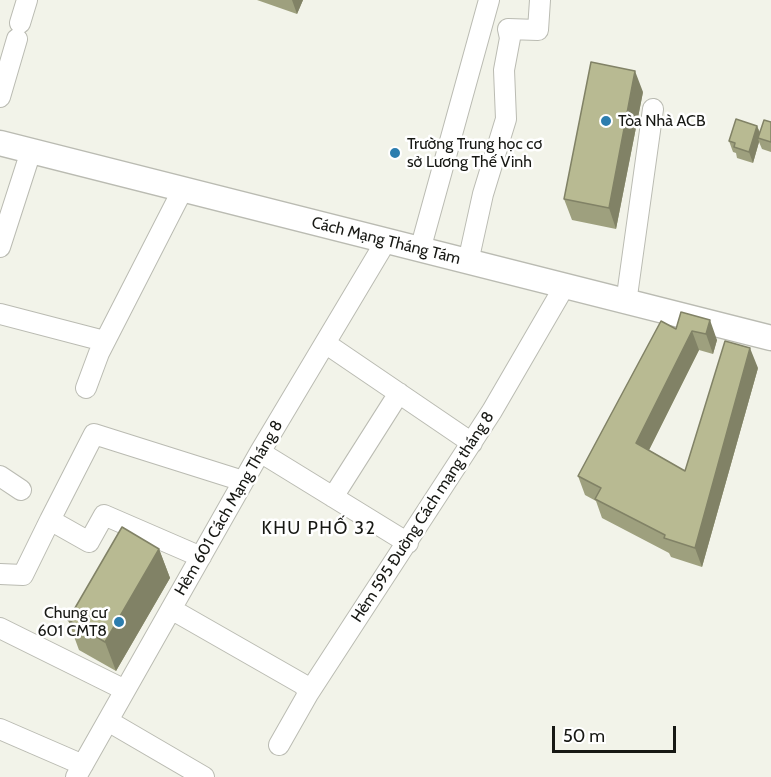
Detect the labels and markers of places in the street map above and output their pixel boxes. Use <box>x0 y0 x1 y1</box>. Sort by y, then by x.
place label: Tòa Nhà ACB <box>618 111 706 131</box>
marker: Tòa Nhà ACB <box>599 114 613 128</box>
place label: Trường Trung học cơ sở Lương Thế Vinh <box>407 134 542 172</box>
marker: Trường Trung học cơ sở Lương Thế Vinh <box>388 146 402 160</box>
place label: Chung cư 601 CMT8 <box>37 603 107 641</box>
marker: Chung cư 601 CMT8 <box>112 615 126 629</box>

